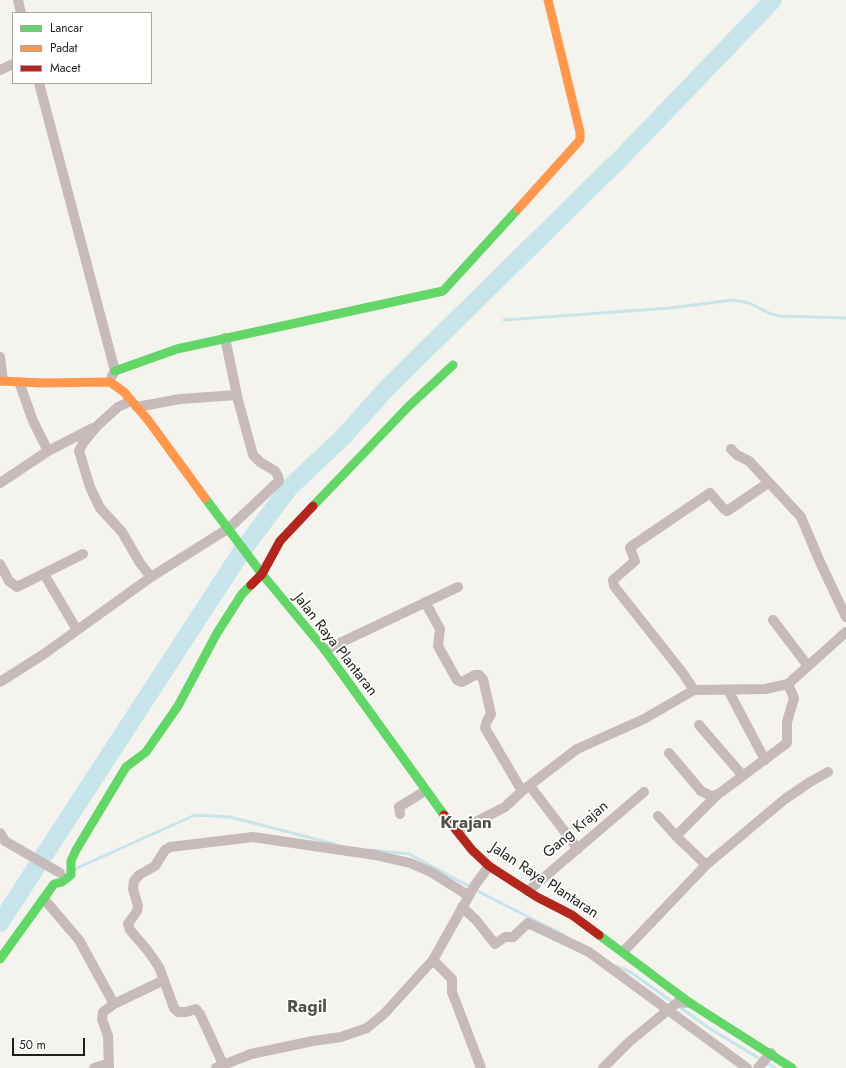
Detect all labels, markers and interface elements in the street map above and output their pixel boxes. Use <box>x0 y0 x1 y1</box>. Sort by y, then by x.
legend <box>12 12 152 84</box>
text: Lancar <box>50 19 83 37</box>
text: Padat <box>50 39 77 57</box>
text: Macet <box>50 59 80 77</box>
street label: Jalan Raya Plantaran <box>289 590 381 700</box>
street label: Gang Krajan <box>540 798 612 862</box>
district label: Krajan <box>440 814 492 834</box>
street label: Jalan Raya Plantaran <box>486 839 602 923</box>
district label: Ragil <box>287 998 327 1018</box>
scale bar <box>14 1030 87 1056</box>
text: 50 m <box>19 1036 46 1054</box>

